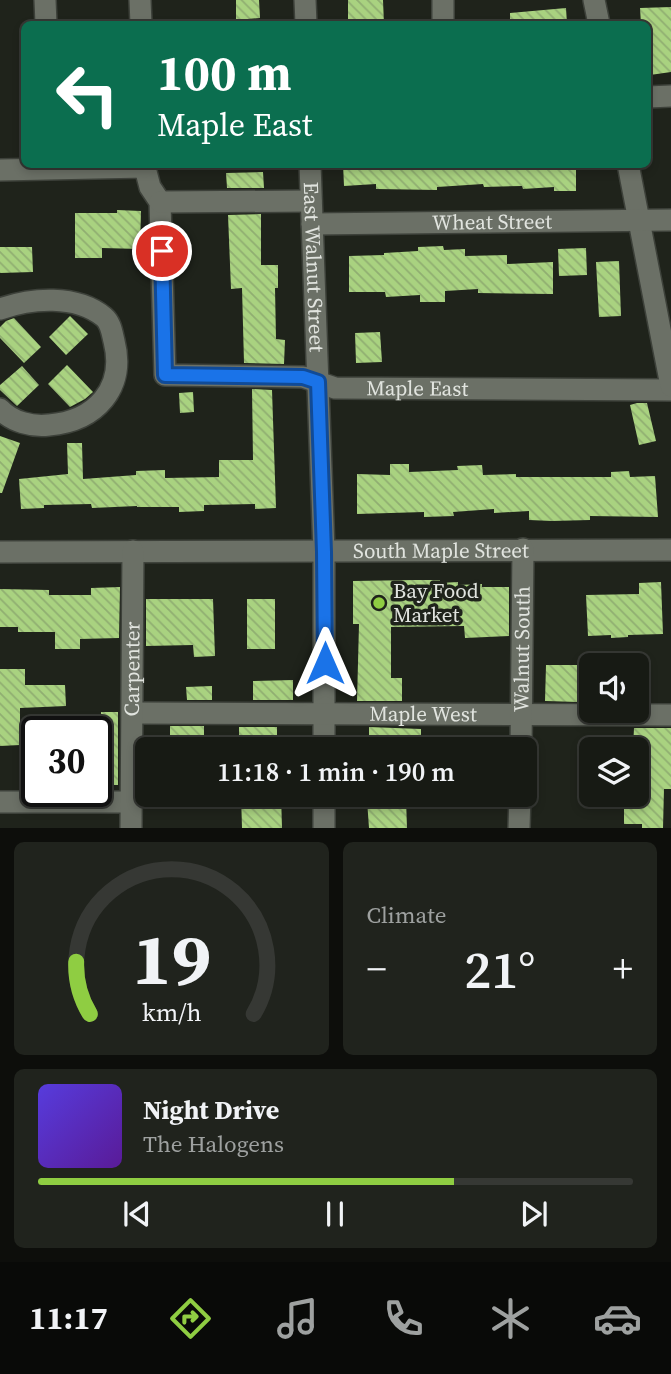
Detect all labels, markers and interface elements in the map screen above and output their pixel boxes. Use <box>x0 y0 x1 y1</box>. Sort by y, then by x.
text: 100 m <box>157 39 292 106</box>
icon: left <box>42 49 133 140</box>
text: Maple East <box>157 103 312 147</box>
street label: East Walnut Street <box>297 181 332 353</box>
street label: Wheat Street <box>432 206 552 237</box>
pin <box>132 221 192 281</box>
icon: arrive <box>143 232 181 270</box>
street label: Maple East <box>366 373 469 403</box>
street label: South Maple Street <box>353 535 529 565</box>
place label: Bay Food Market <box>393 576 479 629</box>
street label: Walnut South <box>506 586 537 712</box>
marker: Bay Food Market <box>371 595 387 611</box>
street label: Carpenter <box>117 621 146 716</box>
position arrow <box>288 626 362 700</box>
map controls <box>579 653 649 807</box>
button: sound <box>579 653 649 723</box>
street label: Maple West <box>369 699 477 728</box>
speed limit sign: 30 <box>21 716 112 807</box>
button: layers <box>579 737 649 807</box>
text: 11:18 · 1 min · 190 m <box>217 754 455 790</box>
text: Climate <box>367 899 446 931</box>
text: 19 <box>132 910 211 1009</box>
text: 21° <box>464 934 535 1005</box>
text: − <box>367 943 387 995</box>
text: + <box>613 943 633 995</box>
text: km/h <box>141 995 201 1029</box>
text: Night Drive <box>143 1092 279 1128</box>
text: The Halogens <box>143 1128 284 1160</box>
icon: previous <box>118 1195 156 1233</box>
icon: pause <box>316 1195 354 1233</box>
icon: next <box>515 1195 553 1233</box>
icon: directions <box>166 1294 215 1343</box>
icon: music <box>273 1294 322 1343</box>
icon: phone <box>379 1294 428 1343</box>
icon: climate <box>486 1294 535 1343</box>
icon: car <box>593 1294 642 1343</box>
text: 11:17 <box>29 1296 108 1340</box>

